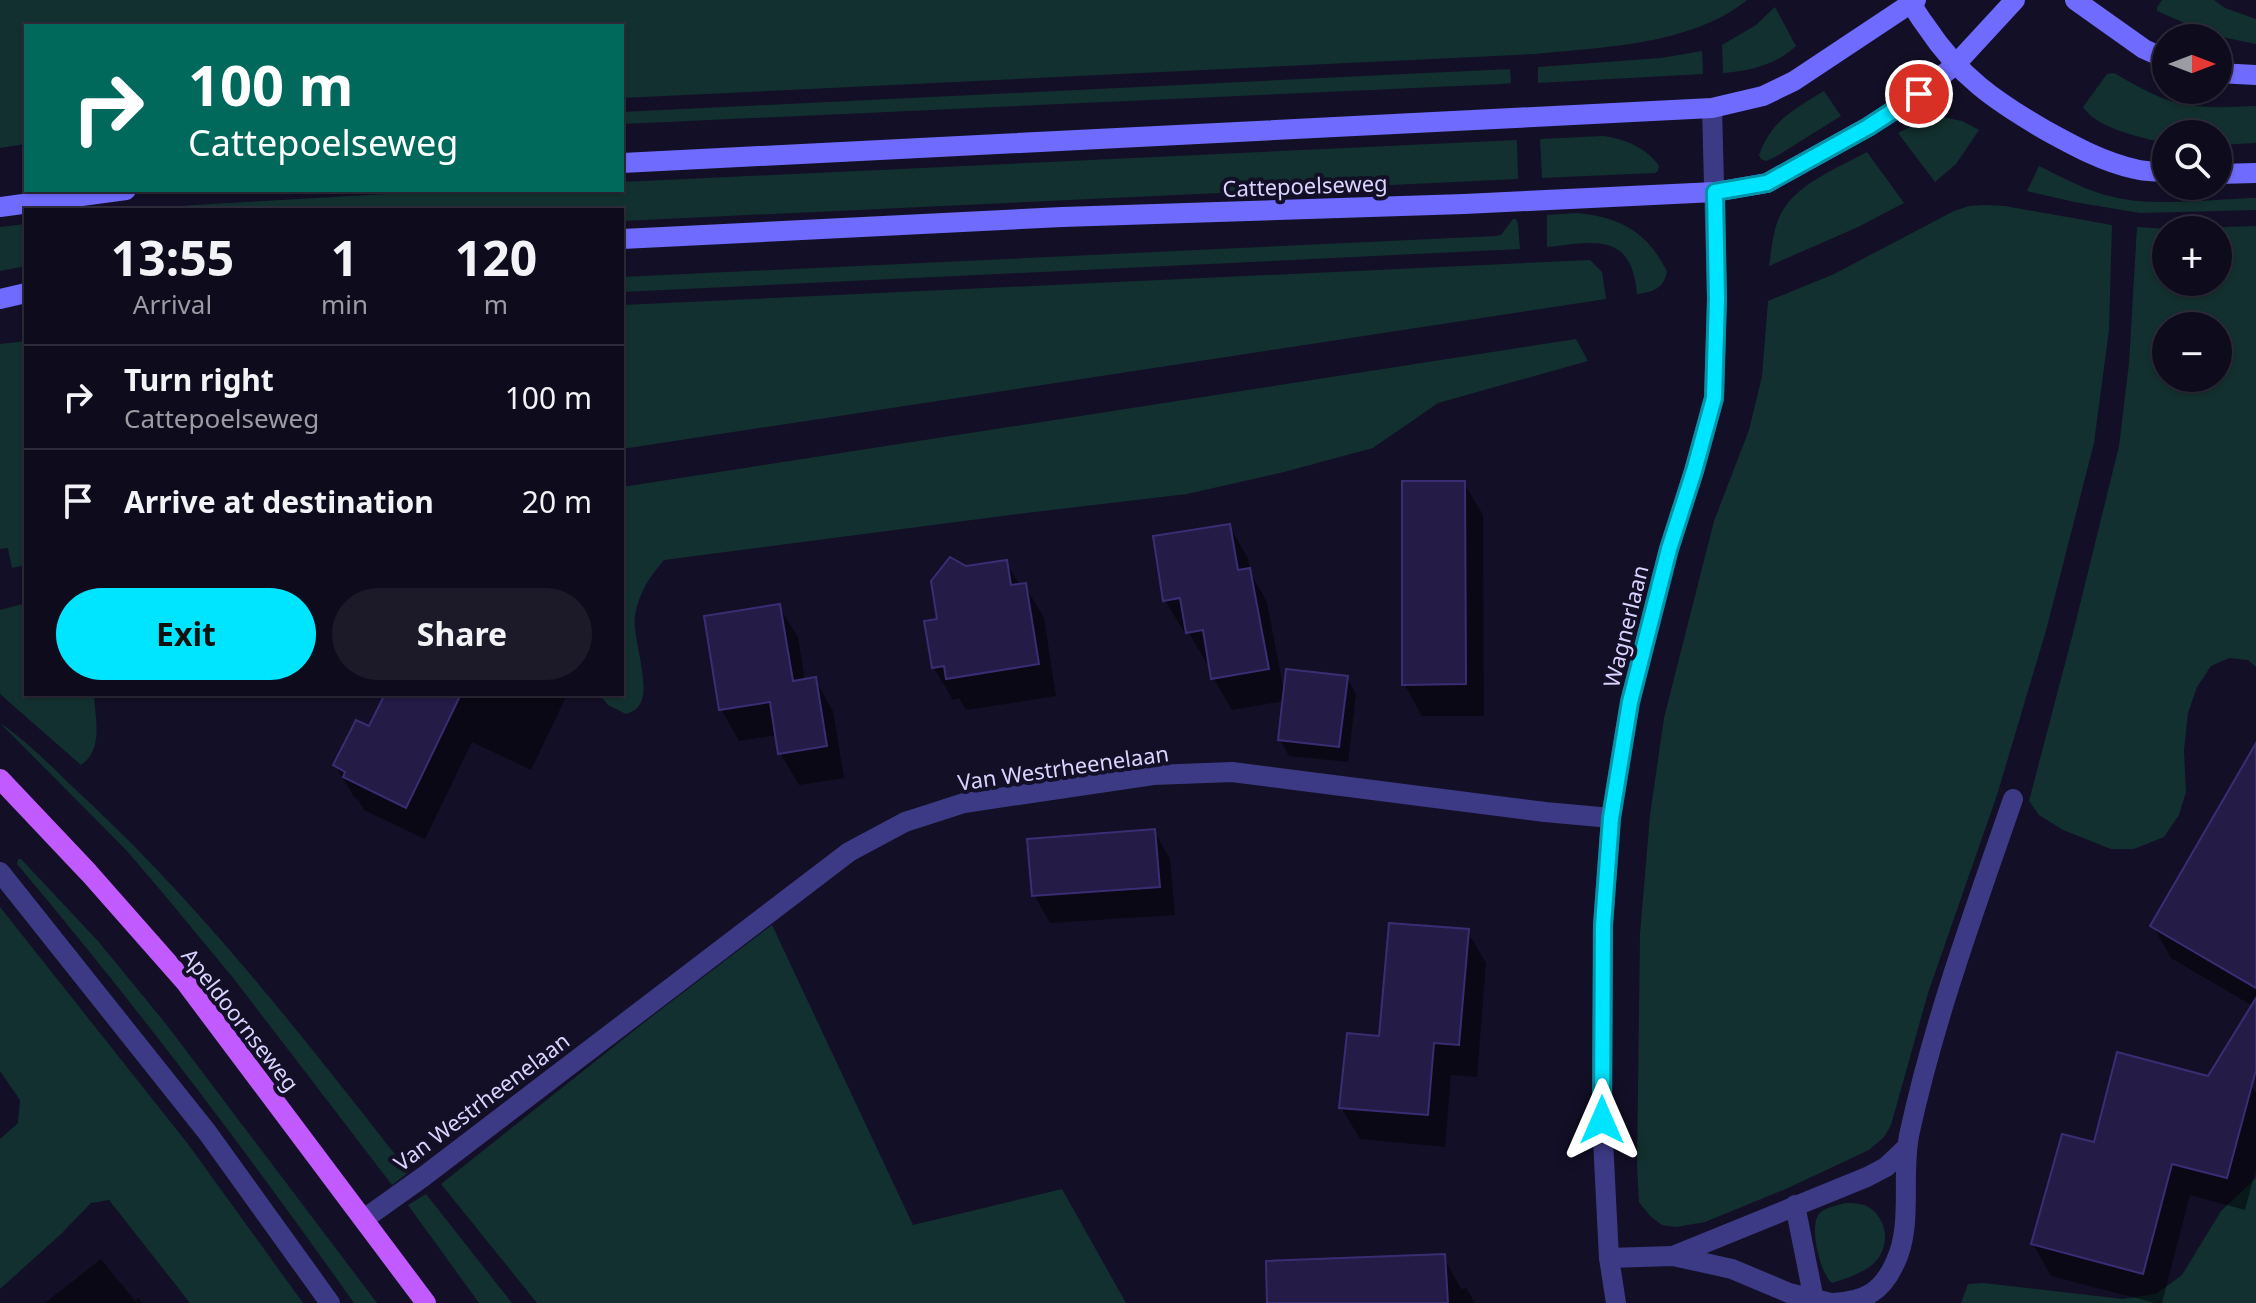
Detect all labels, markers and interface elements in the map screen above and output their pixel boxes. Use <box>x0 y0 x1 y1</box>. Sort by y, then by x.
north arrow <box>2152 24 2232 104</box>
map controls <box>2152 24 2232 392</box>
text: 100 m <box>188 46 353 122</box>
icon: right <box>56 56 160 160</box>
pin <box>1885 60 1953 128</box>
icon: arrive <box>1897 72 1941 116</box>
text: Cattepoelseweg <box>188 118 458 167</box>
button: search <box>2152 120 2232 200</box>
street label: Cattepoelseweg <box>1222 167 1388 203</box>
button: + <box>2152 216 2232 296</box>
text: 13:55 <box>111 225 234 290</box>
text: 1 <box>331 225 358 290</box>
text: 120 <box>455 225 537 290</box>
text: Arrival <box>133 286 212 322</box>
text: min <box>321 286 368 322</box>
text: m <box>484 286 508 322</box>
button: − <box>2152 312 2232 392</box>
text: Turn right <box>124 359 274 400</box>
icon: right <box>56 375 100 419</box>
text: 100 m <box>505 377 592 418</box>
text: Cattepoelseweg <box>124 400 319 436</box>
icon: arrive <box>56 479 100 523</box>
text: Arrive at destination <box>124 481 434 522</box>
text: 20 m <box>522 481 592 522</box>
street label: Wagnerlaan <box>1595 562 1655 690</box>
button: Exit <box>56 588 316 680</box>
button: Share <box>332 588 592 680</box>
street label: Van Westrheenelaan <box>956 737 1170 797</box>
street label: Apeldoornseweg <box>176 941 306 1097</box>
street label: Van Westrheenelaan <box>387 1025 575 1177</box>
position arrow <box>1560 1078 1644 1162</box>

